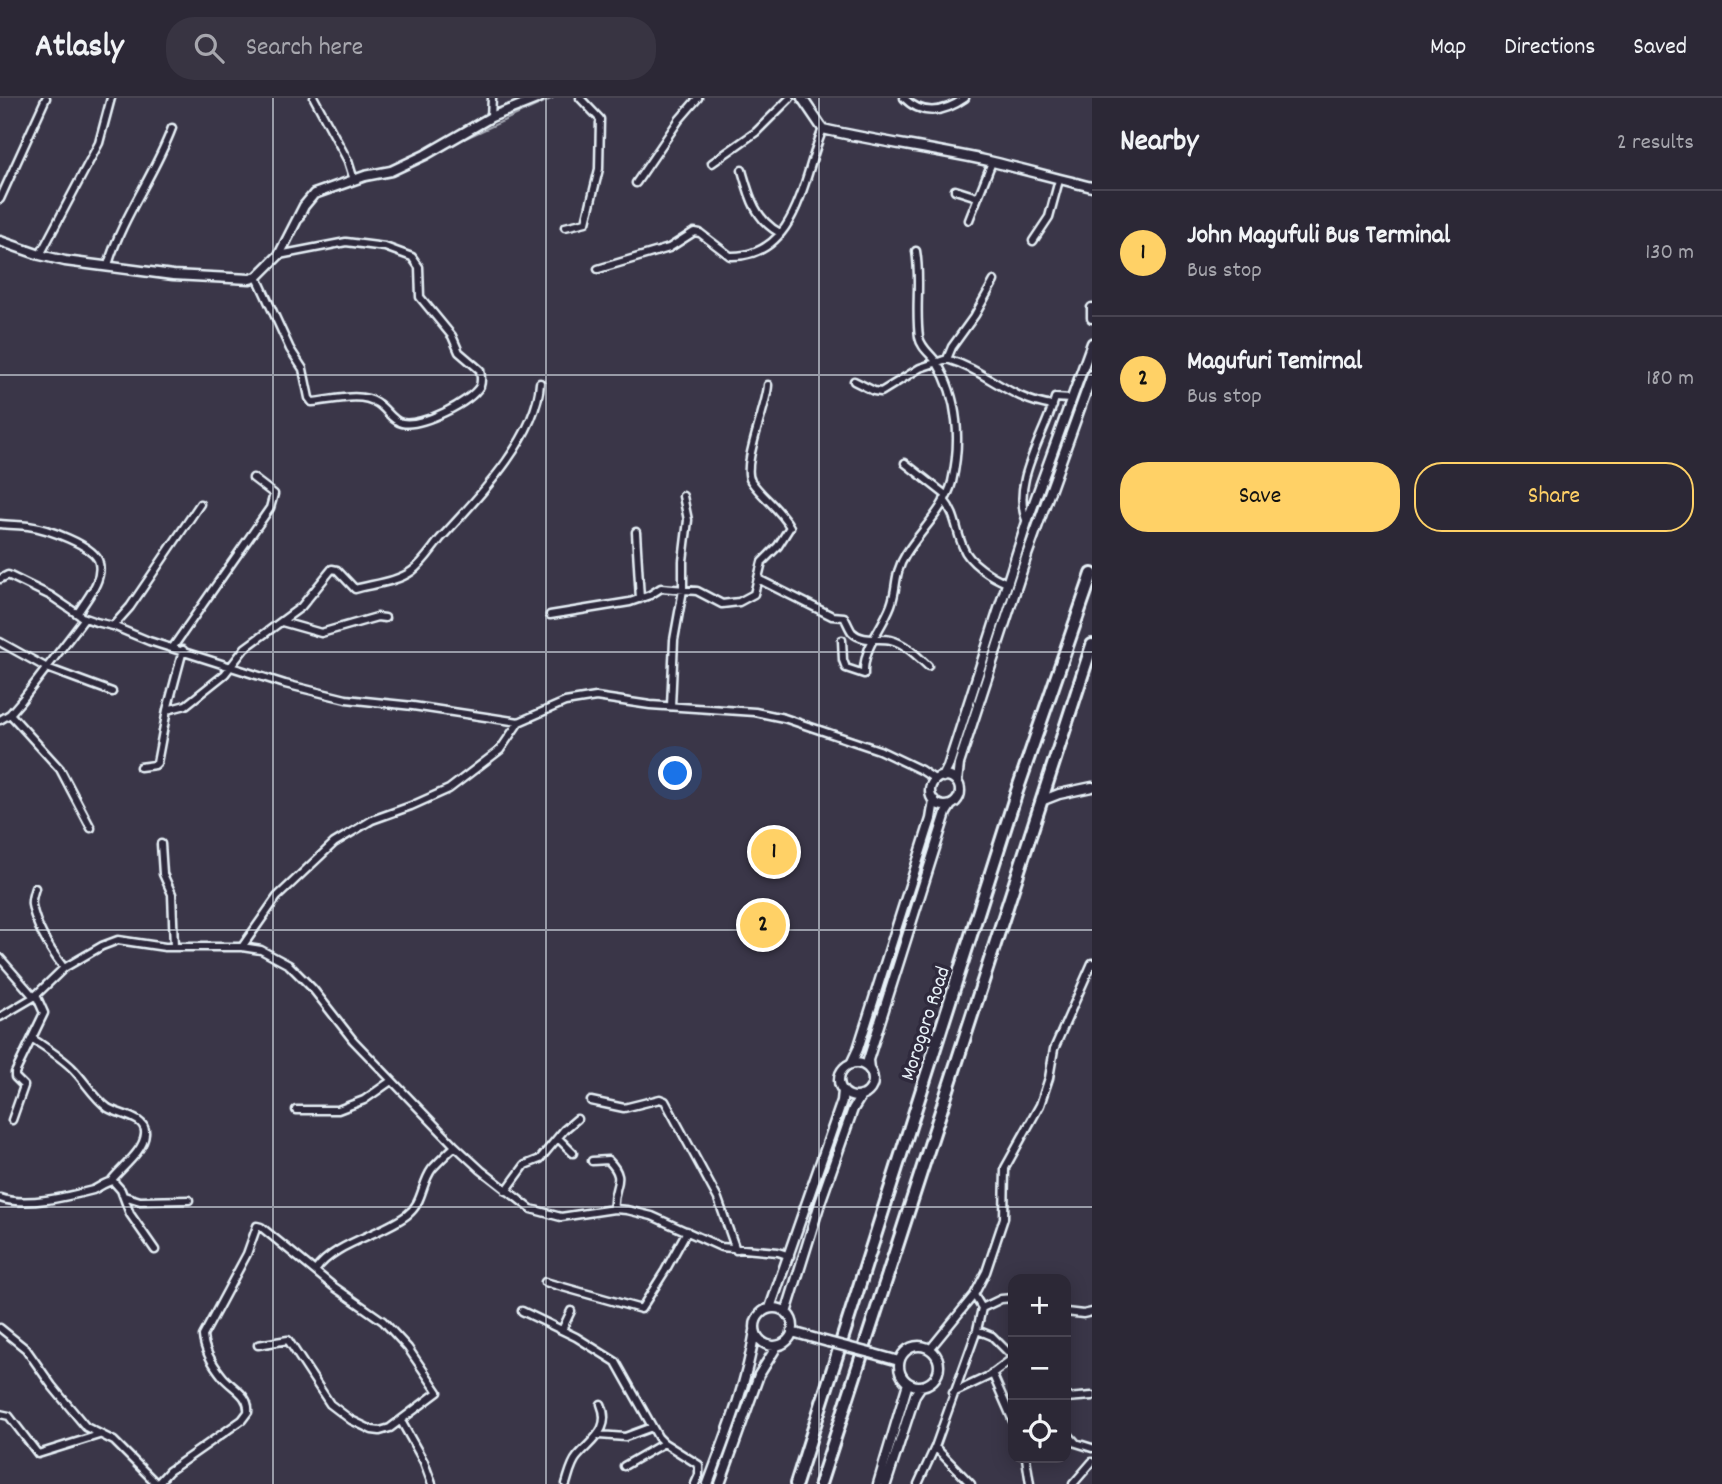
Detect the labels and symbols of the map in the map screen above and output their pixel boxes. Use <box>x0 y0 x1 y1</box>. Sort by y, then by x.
your location <box>658 756 692 790</box>
pin: 1 <box>751 826 797 878</box>
pin: 2 <box>740 899 786 951</box>
street label: Morogoro Road <box>894 963 959 1085</box>

